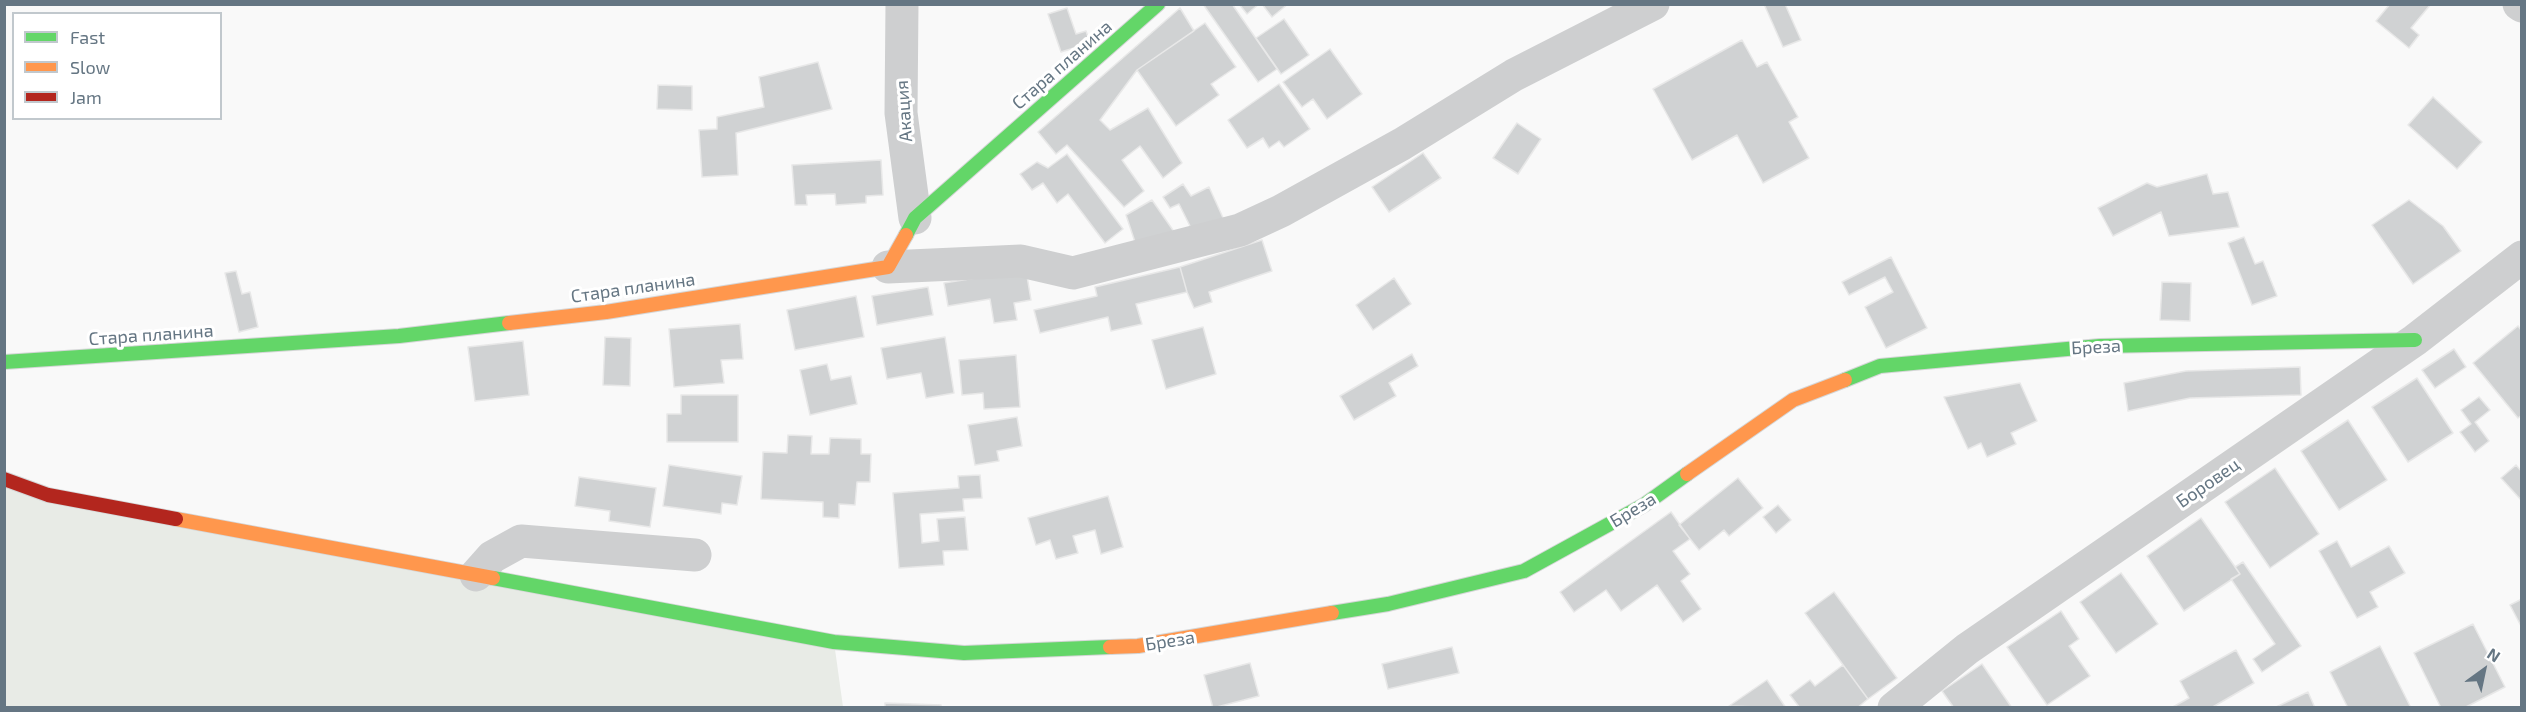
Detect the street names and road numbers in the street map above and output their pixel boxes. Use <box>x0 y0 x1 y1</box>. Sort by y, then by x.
street label: Стара планина <box>1008 16 1116 114</box>
street label: Акация <box>891 79 917 143</box>
street label: Стара планина <box>569 269 697 307</box>
street label: Стара планина <box>88 320 214 350</box>
street label: Бреза <box>2071 335 2121 359</box>
street label: Боровец <box>2172 453 2244 513</box>
street label: Бреза <box>1606 488 1660 532</box>
street label: Бреза <box>1144 626 1196 656</box>

